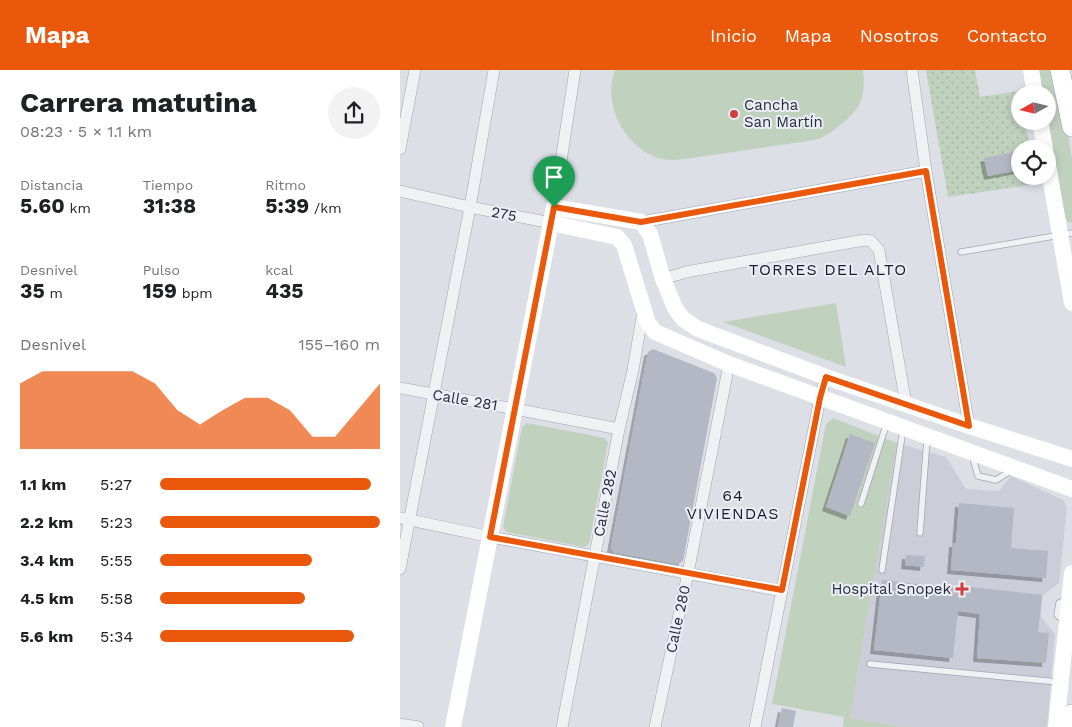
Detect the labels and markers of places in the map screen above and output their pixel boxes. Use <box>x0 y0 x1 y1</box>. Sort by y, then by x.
place label: Cancha San Martín <box>744 96 823 131</box>
marker: Cancha San Martín <box>728 108 740 120</box>
pin <box>533 156 575 207</box>
place label: Hospital Snopek <box>831 580 951 598</box>
marker: Hospital Snopek <box>955 582 969 596</box>

